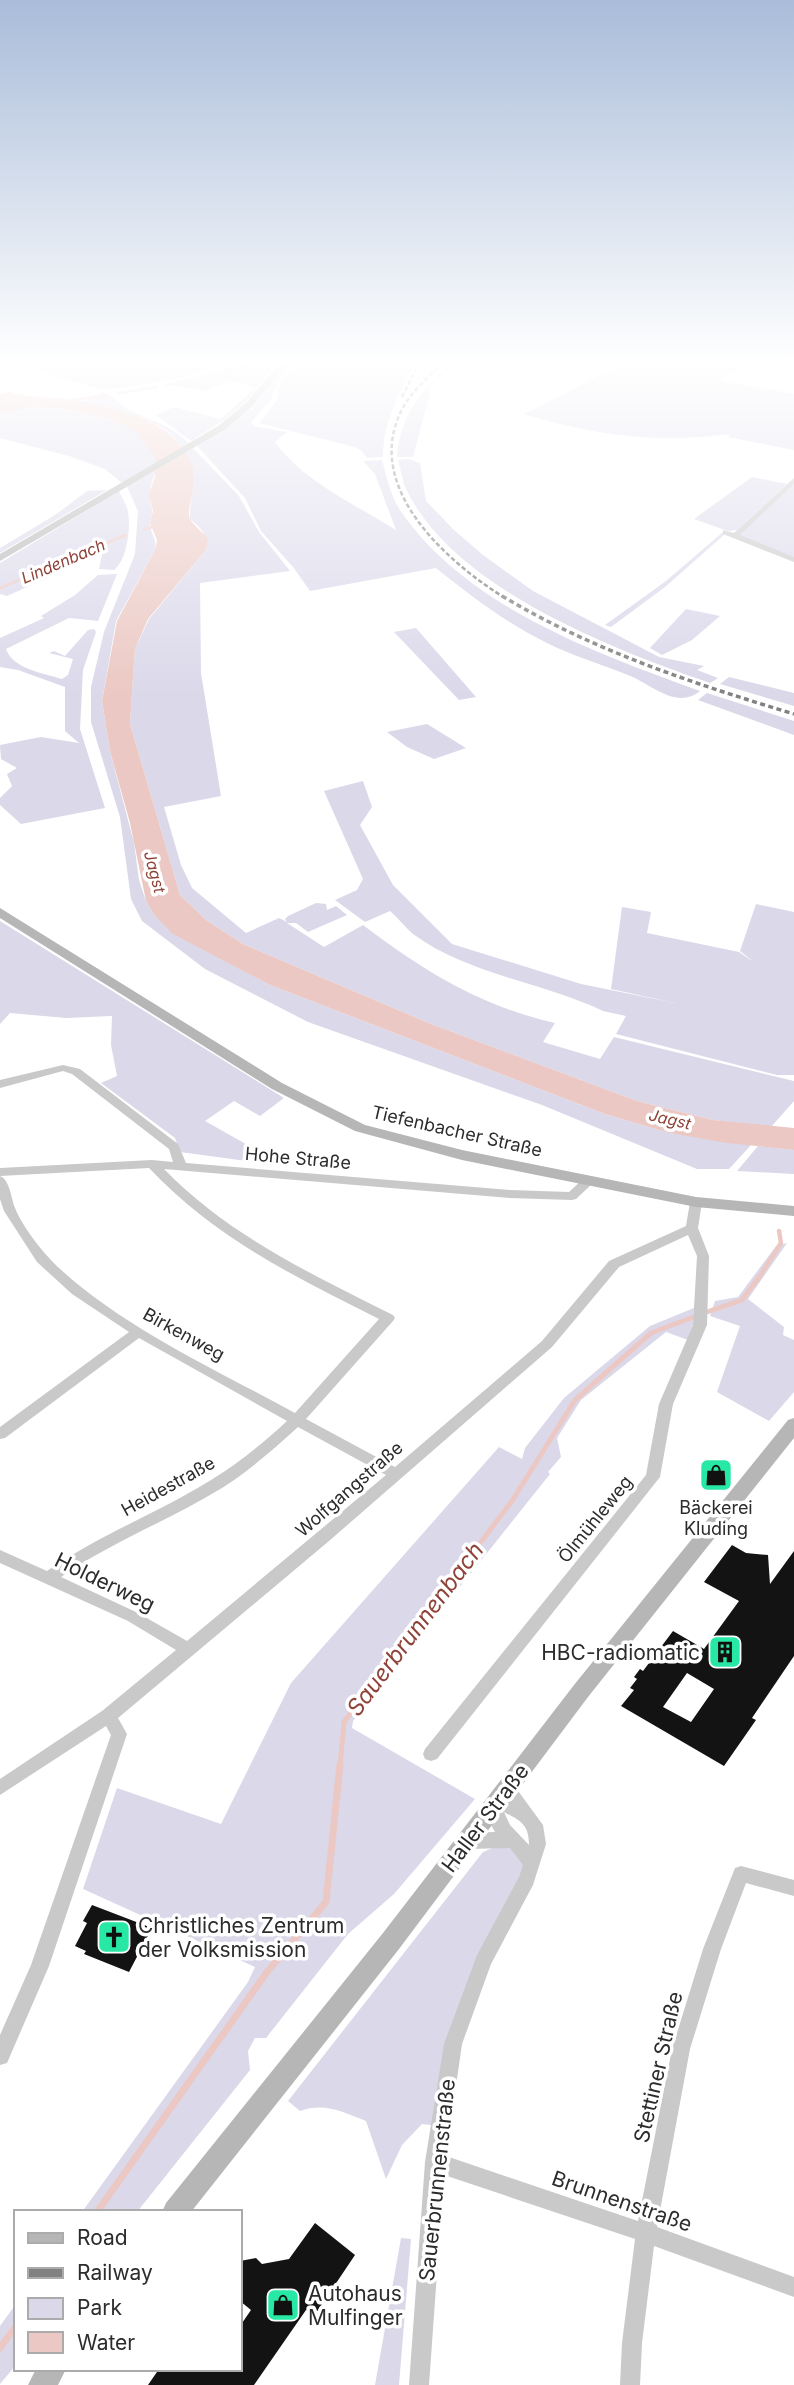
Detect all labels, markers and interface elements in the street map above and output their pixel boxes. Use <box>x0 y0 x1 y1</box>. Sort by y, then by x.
water label: Lindenbach <box>18 534 108 588</box>
water label: Jagst <box>140 849 170 896</box>
street label: Tiefenbacher Straße <box>370 1101 544 1161</box>
water label: Jagst <box>647 1104 694 1134</box>
street label: Hohe Straße <box>244 1143 352 1173</box>
street label: Birkenweg <box>140 1303 228 1365</box>
street label: Wolfgangstraße <box>291 1437 407 1541</box>
street label: Heidestraße <box>118 1452 218 1520</box>
shop icon: Bäckerei Kluding <box>697 1456 735 1494</box>
street label: Ölmühleweg <box>553 1471 636 1567</box>
place label: Bäckerei Kluding <box>679 1497 753 1539</box>
water label: Sauerbrunnenbach <box>341 1537 489 1721</box>
street label: Holderweg <box>51 1547 159 1617</box>
building icon: HBC-radiomatic <box>706 1633 744 1671</box>
place label: HBC-radiomatic <box>541 1640 700 1665</box>
street label: Haller Straße <box>436 1759 534 1877</box>
place label: Christliches Zentrum der Volksmission <box>138 1913 344 1962</box>
church icon: Christliches Zentrum der Volksmission <box>95 1918 133 1956</box>
street label: Stettiner Straße <box>628 1989 688 2145</box>
street label: Sauerbrunnenstraße <box>414 2077 460 2283</box>
street label: Brunnenstraße <box>549 2165 695 2237</box>
legend <box>14 2210 242 2371</box>
text: Road <box>77 2225 128 2250</box>
text: Railway <box>77 2260 153 2285</box>
place label: Autohaus Mulfinger <box>308 2281 403 2330</box>
shop icon: Autohaus Mulfinger <box>264 2286 302 2324</box>
text: Park <box>77 2295 122 2320</box>
text: Water <box>77 2330 135 2355</box>

